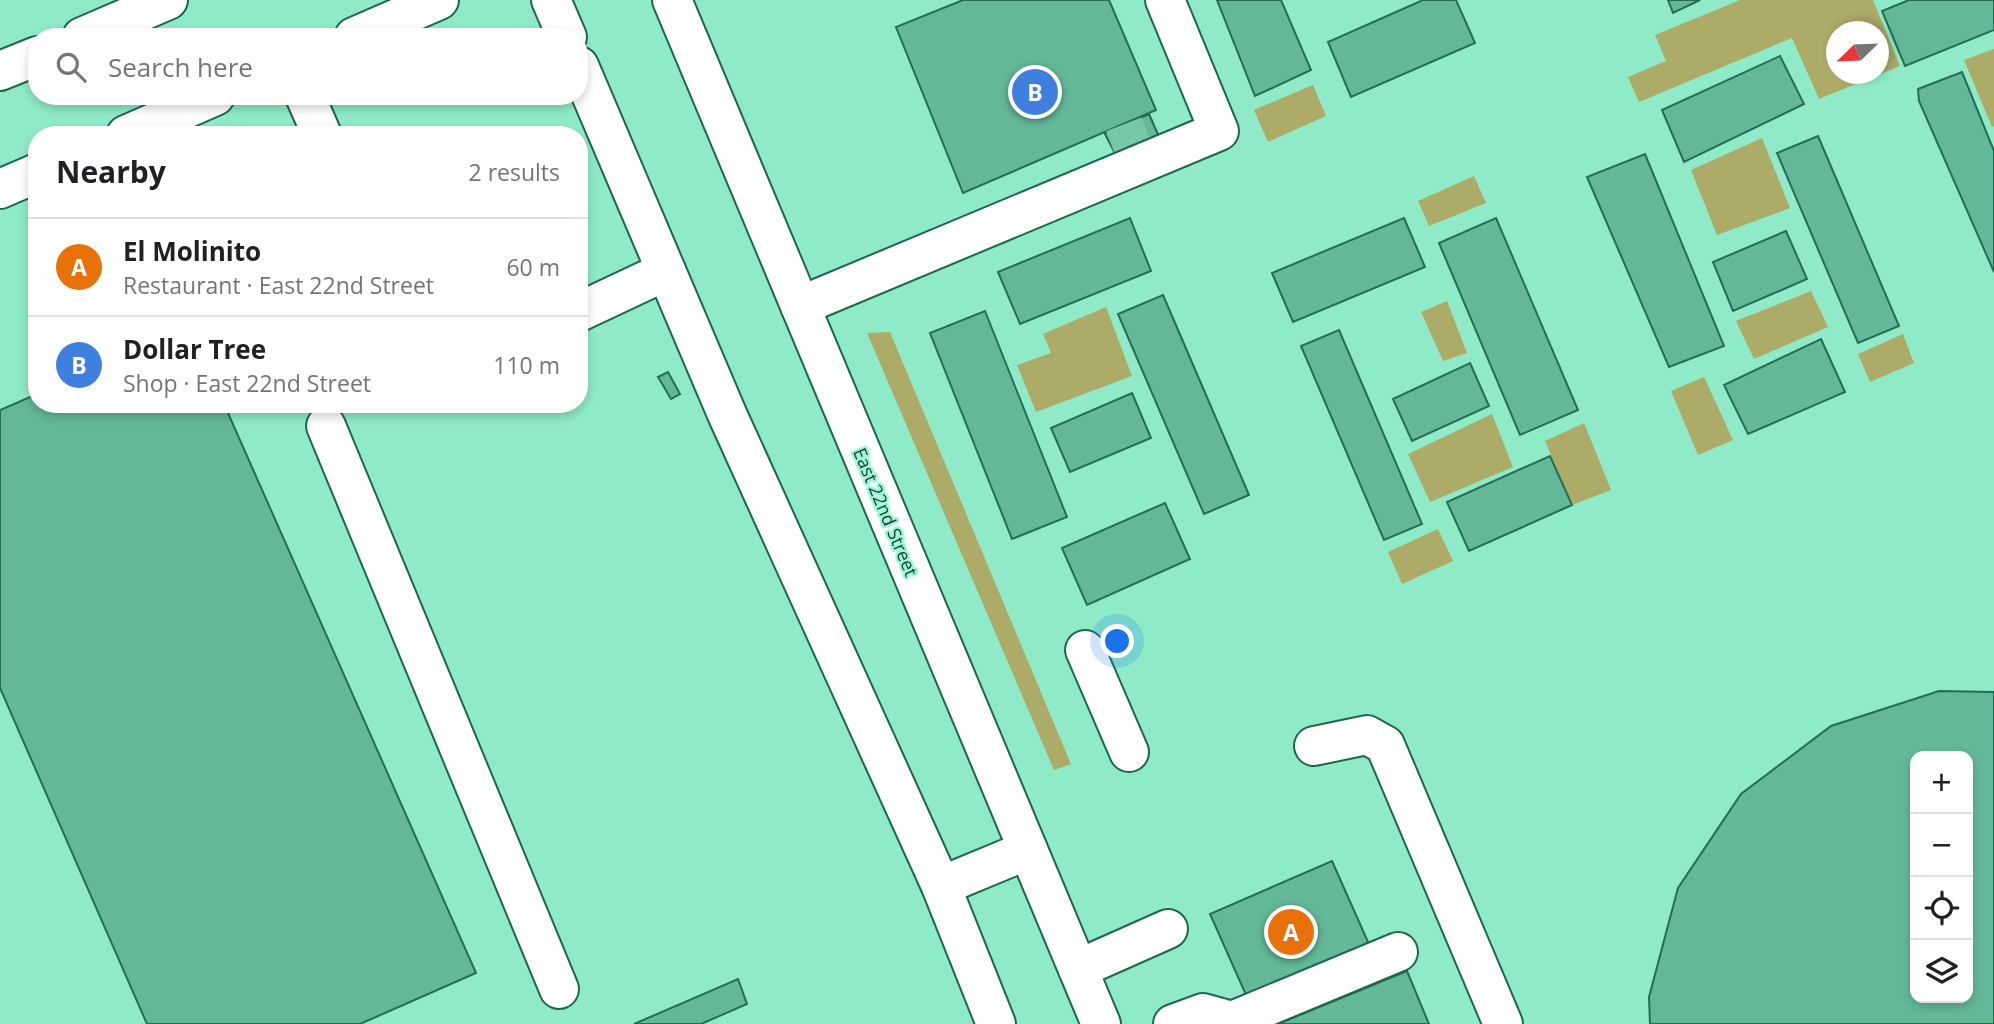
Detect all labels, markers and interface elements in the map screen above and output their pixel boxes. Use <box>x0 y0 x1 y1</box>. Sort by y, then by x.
north arrow <box>1826 21 1889 84</box>
search box <box>28 28 588 105</box>
icon: search <box>52 48 90 86</box>
text: Search here <box>108 49 253 85</box>
pin: B <box>1012 66 1058 118</box>
text: Nearby <box>56 151 166 192</box>
text: 2 results <box>469 156 560 188</box>
text: El Molinito <box>123 233 261 269</box>
text: A <box>71 251 87 283</box>
text: 60 m <box>506 251 560 283</box>
text: Restaurant · East 22nd Street <box>123 269 434 301</box>
text: Dollar Tree <box>123 331 266 367</box>
text: B <box>71 349 87 381</box>
text: 110 m <box>493 349 560 381</box>
text: Shop · East 22nd Street <box>123 367 371 399</box>
street label: East 22nd Street <box>848 444 924 580</box>
your location <box>1100 624 1134 658</box>
map controls <box>1910 751 1973 1003</box>
button: + <box>1910 751 1973 814</box>
button: − <box>1910 814 1973 877</box>
button: locate <box>1910 877 1973 940</box>
pin: A <box>1268 906 1314 958</box>
button: layers <box>1910 940 1973 1003</box>

